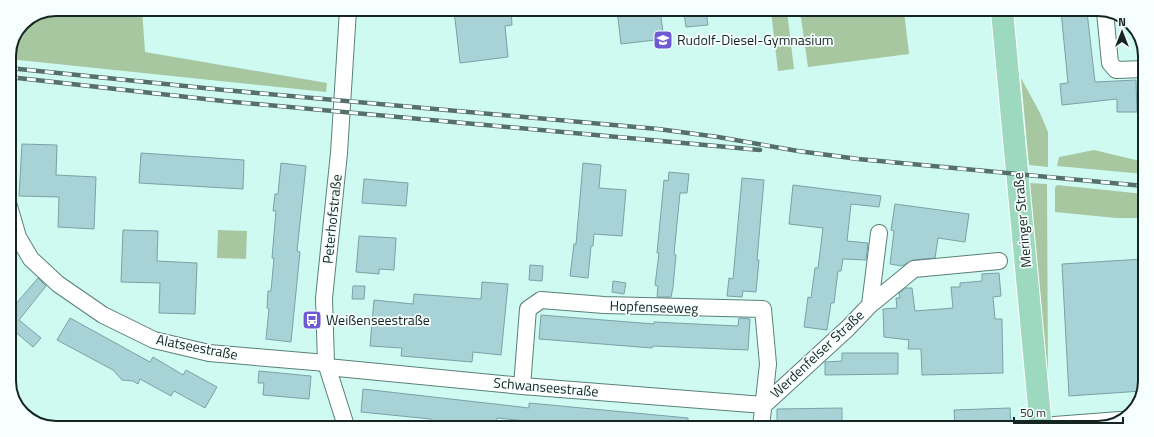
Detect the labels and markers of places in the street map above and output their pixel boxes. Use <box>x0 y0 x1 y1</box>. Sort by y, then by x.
school or university icon: Rudolf-Diesel-Gymnasium <box>652 29 674 51</box>
place label: Rudolf-Diesel-Gymnasium <box>677 29 834 50</box>
bus stop icon: Weißenseestraße <box>301 309 323 331</box>
place label: Weißenseestraße <box>326 309 430 330</box>

